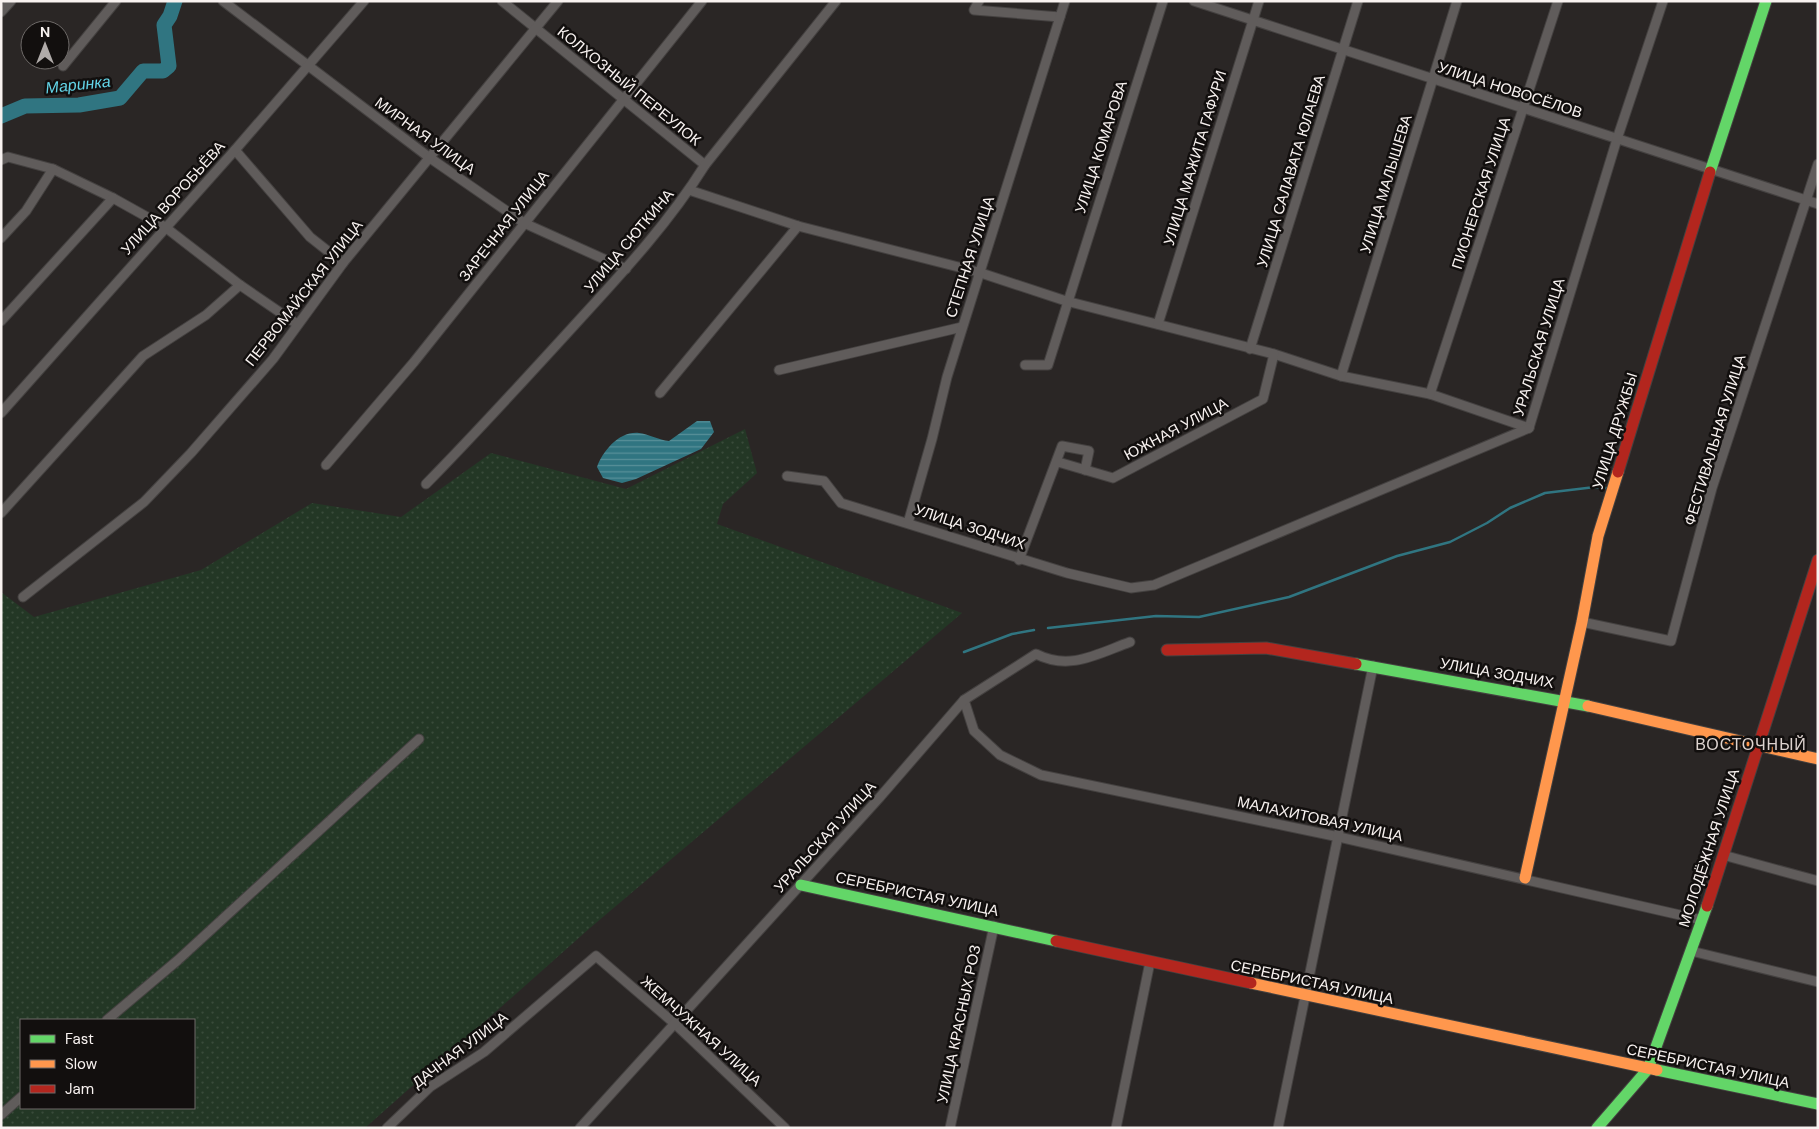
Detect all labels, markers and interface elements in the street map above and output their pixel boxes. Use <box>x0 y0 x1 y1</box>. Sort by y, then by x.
north arrow <box>20 20 70 70</box>
street label: КОЛХОЗНЫЙ ПЕРЕУЛОК <box>553 22 705 150</box>
text: N <box>40 23 50 41</box>
street label: УЛИЦА НОВОСЁЛОВ <box>1435 57 1585 123</box>
street label: УЛИЦА МАЖИТА ГАФУРИ <box>1159 68 1231 248</box>
water label: Маринка <box>44 71 112 98</box>
street label: УЛИЦА САЛАВАТА ЮЛАЕВА <box>1252 72 1330 270</box>
street label: УЛИЦА КОМАРОВА <box>1070 78 1132 216</box>
street label: МИРНАЯ УЛИЦА <box>371 93 479 179</box>
street label: УЛИЦА МАЛЫШЕВА <box>1355 112 1417 256</box>
street label: ПИОНЕРСКАЯ УЛИЦА <box>1447 114 1515 272</box>
street label: УЛИЦА ВОРОБЬЁВА <box>117 137 229 259</box>
street label: ЗАРЕЧНАЯ УЛИЦА <box>454 166 554 286</box>
street label: УЛИЦА СЮТКИНА <box>580 185 678 297</box>
street label: СТЕПНАЯ УЛИЦА <box>941 194 999 320</box>
street label: ПЕРВОМАЙСКАЯ УЛИЦА <box>241 216 367 370</box>
street label: УРАЛЬСКАЯ УЛИЦА <box>1508 276 1570 418</box>
street label: ФЕСТИВАЛЬНАЯ УЛИЦА <box>1679 352 1751 528</box>
street label: УЛИЦА ДРУЖБЫ <box>1588 370 1642 492</box>
street label: ЮЖНАЯ УЛИЦА <box>1120 393 1232 465</box>
street label: УЛИЦА ЗОДЧИХ <box>912 500 1028 554</box>
street label: УЛИЦА ЗОДЧИХ <box>1438 653 1556 693</box>
district label: ВОСТОЧНЫЙ <box>1695 734 1807 755</box>
street label: МОЛОДЁЖНАЯ УЛИЦА <box>1674 766 1744 930</box>
street label: УРАЛЬСКАЯ УЛИЦА <box>770 777 880 897</box>
street label: МАЛАХИТОВАЯ УЛИЦА <box>1235 792 1405 846</box>
street label: СЕРЕБРИСТАЯ УЛИЦА <box>834 867 1000 921</box>
street label: УЛИЦА КРАСНЫХ РОЗ <box>932 943 986 1105</box>
street label: СЕРЕБРИСТАЯ УЛИЦА <box>1229 955 1395 1009</box>
street label: ЖЕМЧУЖНАЯ УЛИЦА <box>636 971 766 1091</box>
street label: ДАЧНАЯ УЛИЦА <box>408 1007 512 1093</box>
legend <box>20 1019 195 1109</box>
text: Fast <box>65 1029 94 1049</box>
street label: СЕРЕБРИСТАЯ УЛИЦА <box>1625 1039 1791 1093</box>
text: Slow <box>65 1054 98 1074</box>
text: Jam <box>65 1079 94 1099</box>

